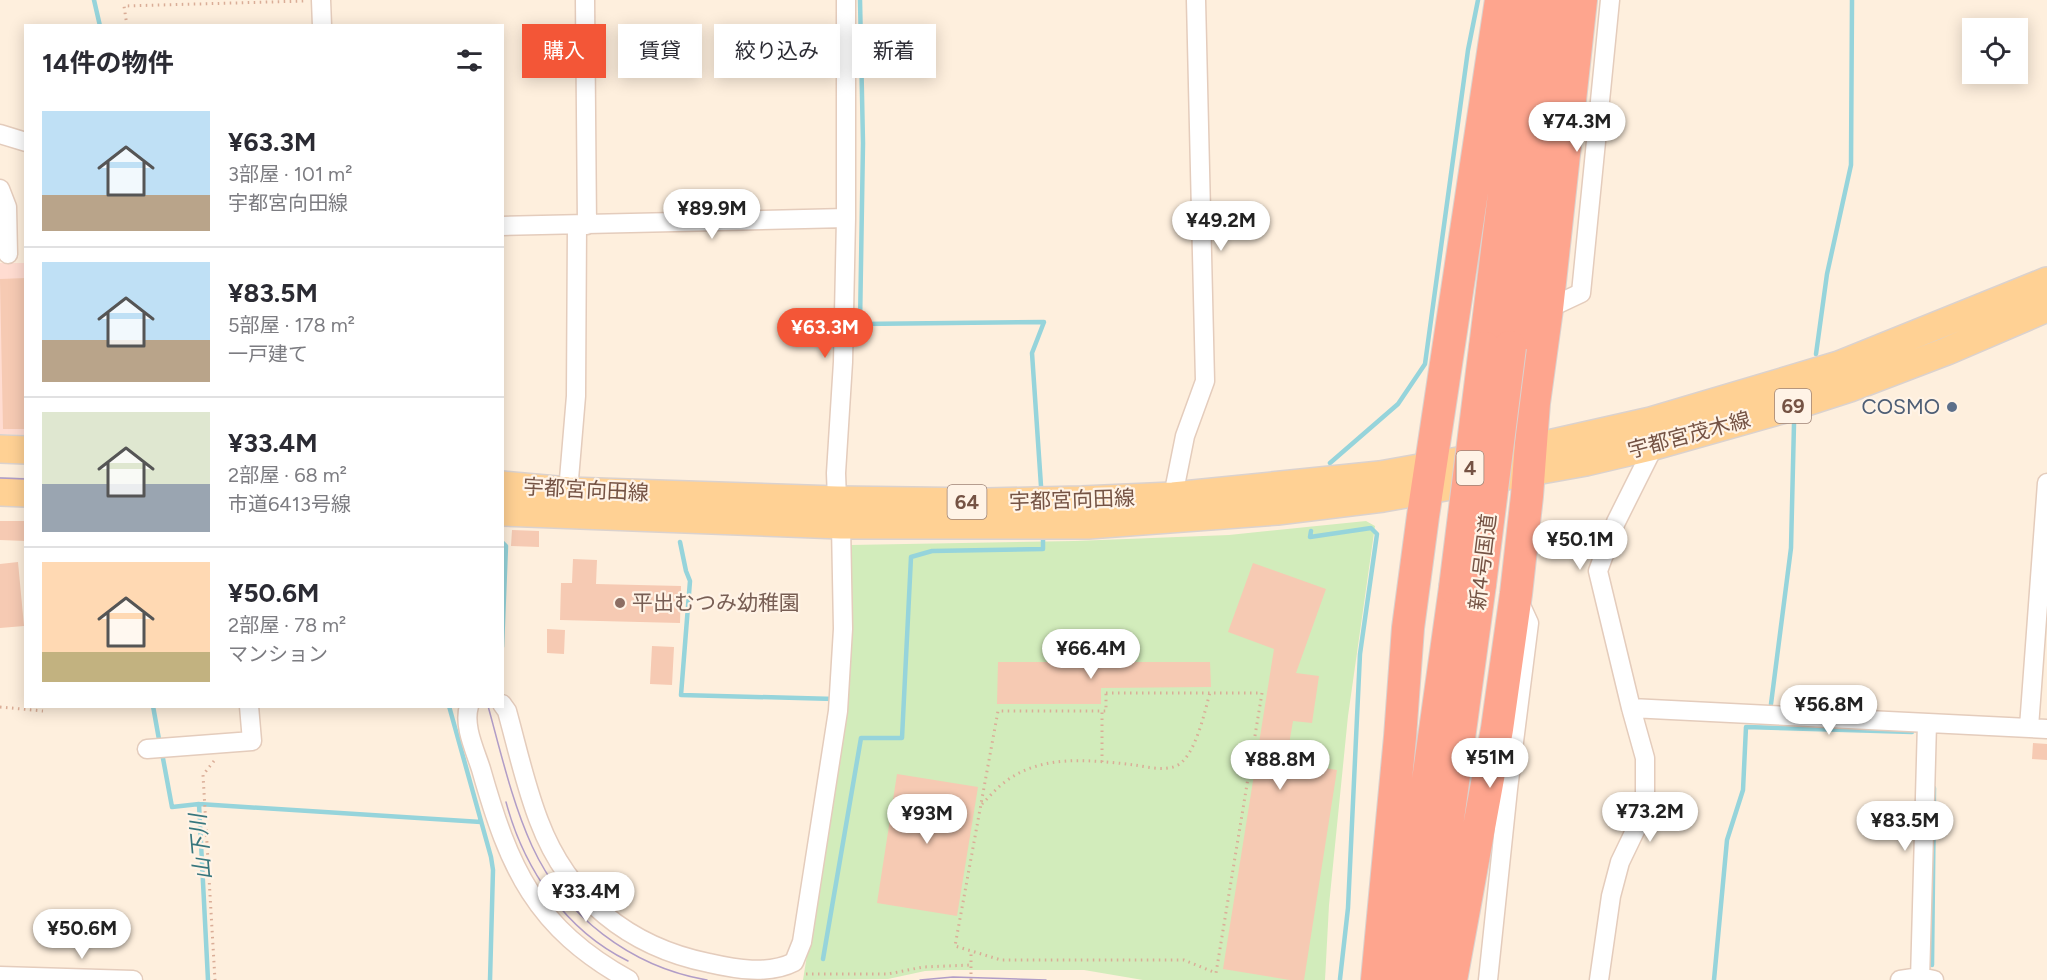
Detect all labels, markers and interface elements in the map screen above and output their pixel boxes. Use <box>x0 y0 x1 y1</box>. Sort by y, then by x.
map controls <box>1962 18 2028 84</box>
button: locate <box>1962 18 2028 84</box>
chip: 購入 <box>522 24 606 78</box>
chip: 賃貸 <box>618 24 702 78</box>
chip: 絞り込み <box>714 24 840 78</box>
chip: 新着 <box>852 24 936 78</box>
icon: filters <box>453 44 486 77</box>
text: 14件の物件 <box>42 47 173 79</box>
pin: ¥74.3M <box>1528 102 1626 153</box>
text: ¥74.3M <box>1543 109 1611 133</box>
text: ¥63.3M <box>228 126 316 158</box>
icon: home <box>90 135 162 207</box>
text: 3部屋 · 101 m² <box>228 162 352 186</box>
pin: ¥89.9M <box>663 189 761 240</box>
text: 宇都宮向田線 <box>228 191 348 215</box>
text: ¥89.9M <box>677 196 747 220</box>
pin: ¥49.2M <box>1172 201 1270 252</box>
text: ¥49.2M <box>1186 208 1256 232</box>
text: ¥83.5M <box>228 277 318 309</box>
icon: home <box>90 286 162 358</box>
pin: ¥63.3M <box>776 308 874 359</box>
text: 5部屋 · 178 m² <box>228 313 355 337</box>
text: ¥63.3M <box>791 315 859 339</box>
text: 一戸建て <box>228 342 308 366</box>
road number: 69 <box>1775 389 1811 423</box>
place label: COSMO <box>1862 394 1940 419</box>
marker: COSMO <box>1945 400 1959 414</box>
street label: 宇都宮茂木線 <box>1625 406 1753 463</box>
text: ¥33.4M <box>228 427 318 459</box>
icon: home <box>90 436 162 508</box>
road number: 4 <box>1456 451 1484 485</box>
text: 2部屋 · 68 m² <box>228 463 347 487</box>
street label: 宇都宮向田線 <box>522 474 650 505</box>
road number: 64 <box>948 485 986 519</box>
street label: 宇都宮向田線 <box>1009 485 1135 514</box>
text: 市道6413号線 <box>228 492 351 516</box>
street label: 新4号国道 <box>1464 512 1501 612</box>
pin: ¥50.1M <box>1531 520 1629 571</box>
text: ¥50.1M <box>1546 527 1614 551</box>
text: ¥50.6M <box>228 577 319 609</box>
icon: home <box>90 586 162 658</box>
place label: 平出むつみ幼稚園 <box>632 590 800 615</box>
marker: 平出むつみ幼稚園 <box>613 596 627 610</box>
text: 2部屋 · 78 m² <box>228 613 346 637</box>
pin: ¥66.4M <box>1042 629 1140 680</box>
text: ¥66.4M <box>1056 636 1126 660</box>
text: マンション <box>228 642 328 666</box>
pin: ¥56.8M <box>1780 685 1878 736</box>
text: ¥56.8M <box>1794 692 1864 716</box>
pin: ¥51M <box>1454 738 1526 789</box>
pin: ¥88.8M <box>1231 740 1329 791</box>
text: ¥51M <box>1465 745 1515 769</box>
text: ¥88.8M <box>1245 747 1315 771</box>
pin: ¥73.2M <box>1601 792 1699 843</box>
pin: ¥93M <box>891 794 963 845</box>
text: ¥73.2M <box>1616 799 1684 823</box>
text: ¥93M <box>901 801 953 825</box>
pin: ¥83.5M <box>1856 801 1954 852</box>
text: ¥83.5M <box>1871 808 1940 832</box>
water label: 山下川 <box>184 811 217 881</box>
pin: ¥33.4M <box>537 872 635 923</box>
text: ¥33.4M <box>552 879 620 903</box>
pin: ¥50.6M <box>33 909 131 960</box>
text: ¥50.6M <box>47 916 117 940</box>

